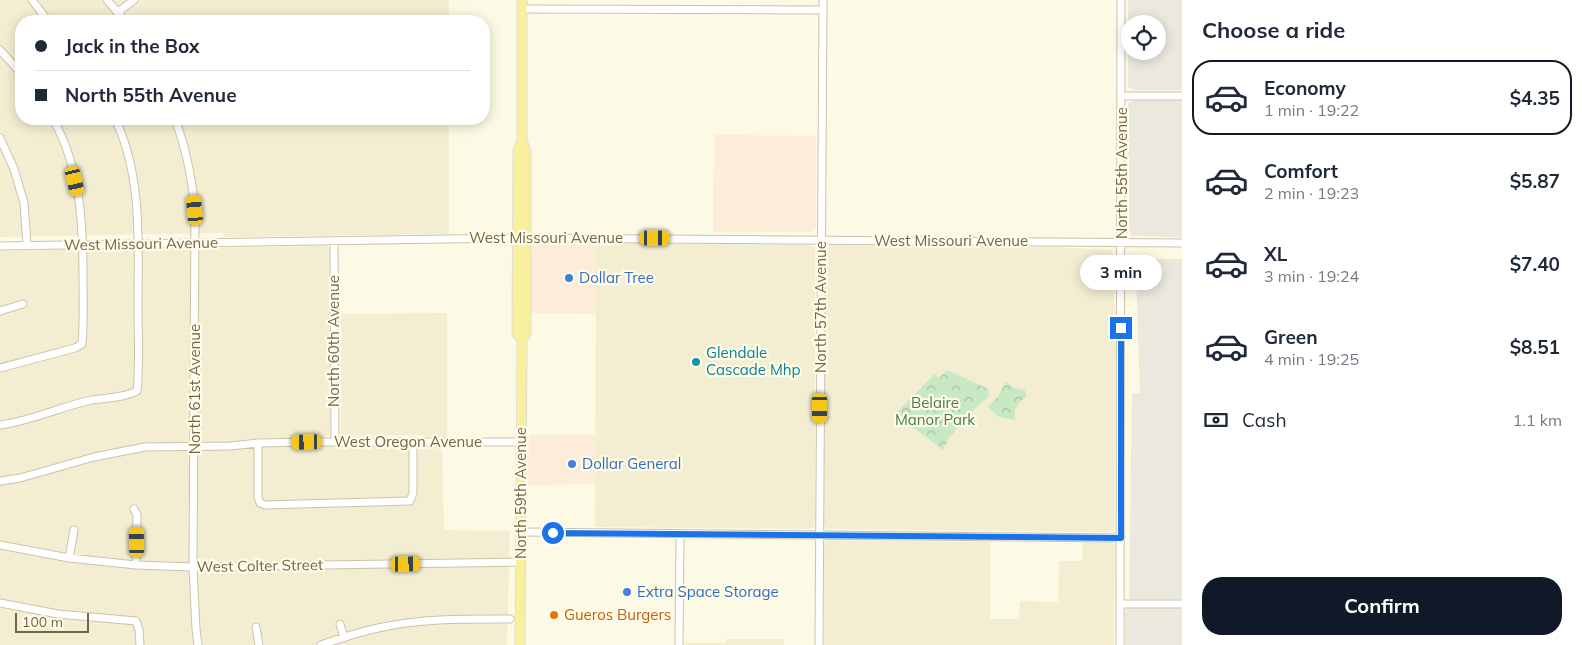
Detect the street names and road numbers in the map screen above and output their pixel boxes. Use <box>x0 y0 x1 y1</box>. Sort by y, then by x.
street label: North 55th Avenue <box>1112 107 1131 239</box>
street label: West Missouri Avenue <box>469 228 623 247</box>
street label: West Missouri Avenue <box>874 231 1028 250</box>
street label: West Missouri Avenue <box>64 233 218 254</box>
street label: North 57th Avenue <box>811 241 830 373</box>
street label: North 60th Avenue <box>324 275 343 407</box>
street label: North 61st Avenue <box>185 324 204 454</box>
street label: North 59th Avenue <box>511 427 530 559</box>
street label: West Oregon Avenue <box>334 432 482 451</box>
street label: West Colter Street <box>197 555 323 576</box>

